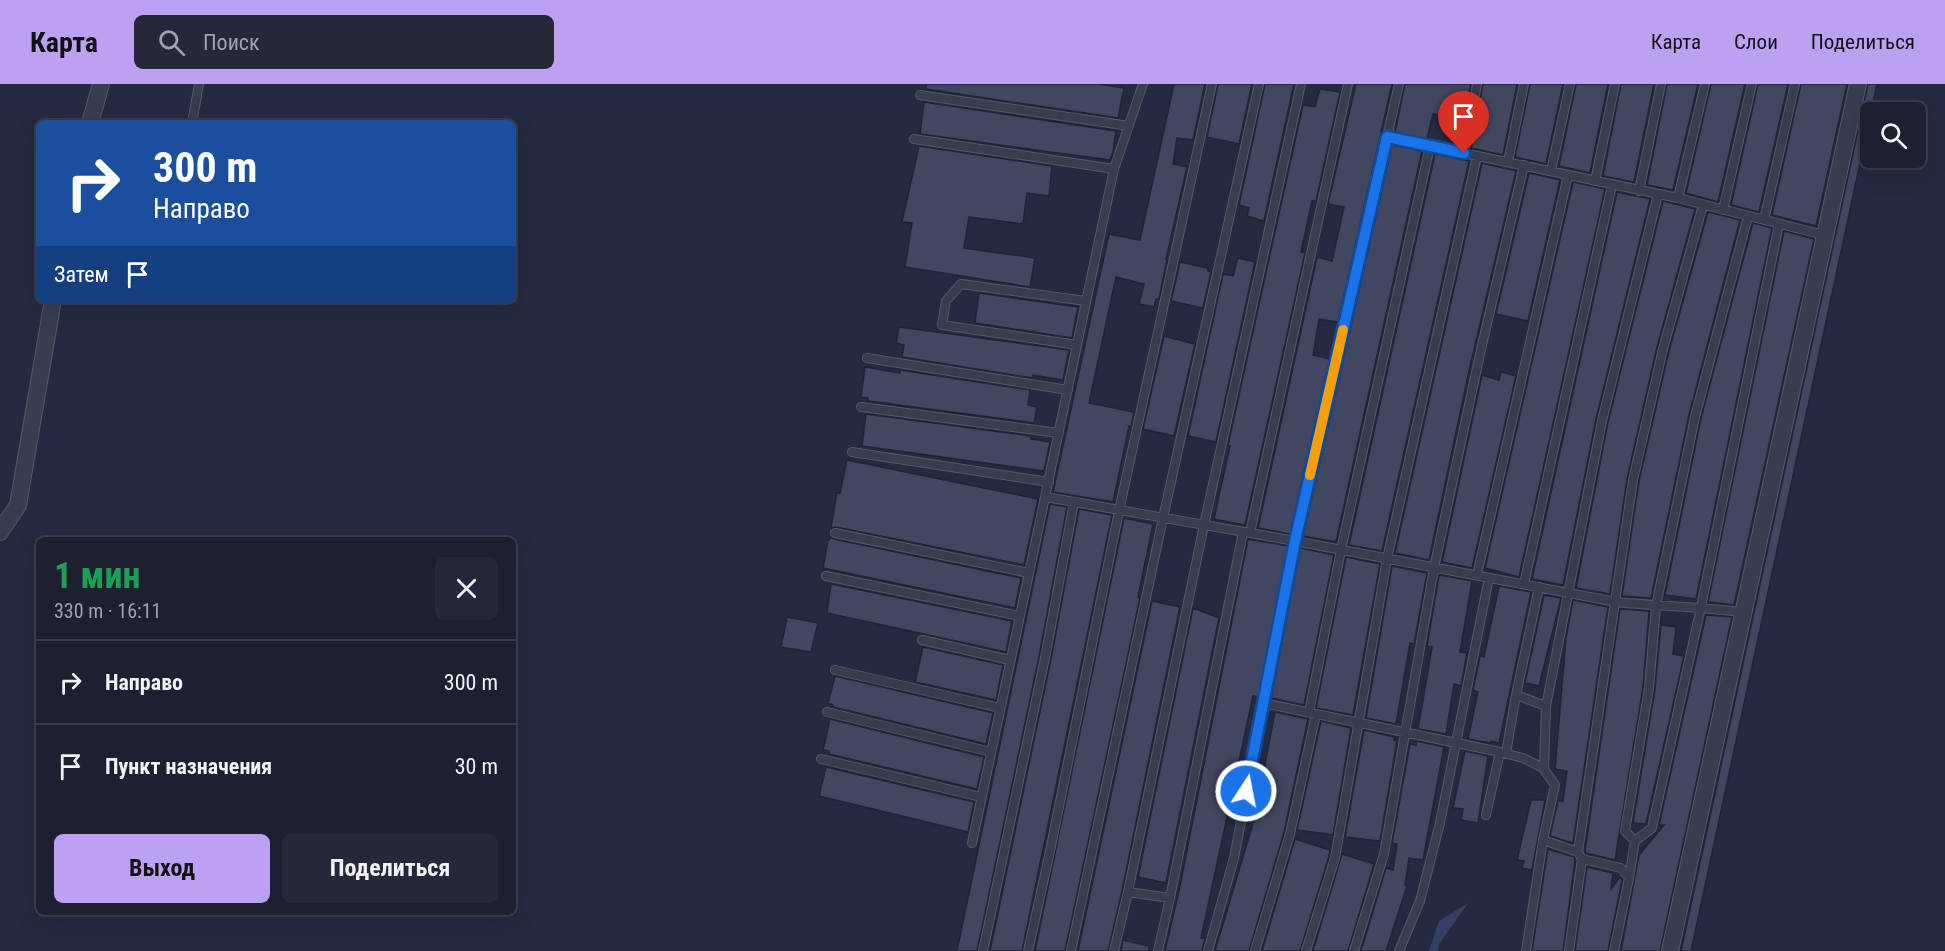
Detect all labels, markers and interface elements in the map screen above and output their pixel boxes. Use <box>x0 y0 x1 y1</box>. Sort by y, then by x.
search box <box>134 15 554 69</box>
text: Карта <box>30 26 98 59</box>
icon: search <box>155 26 188 59</box>
text: Поиск <box>203 30 260 55</box>
text: Карта <box>1651 30 1701 54</box>
text: Слои <box>1734 30 1778 54</box>
text: Поделиться <box>1811 30 1915 54</box>
pin <box>1438 91 1489 153</box>
icon: arrive <box>1447 100 1480 133</box>
map controls <box>1860 102 1926 168</box>
button: search <box>1860 102 1926 168</box>
text: 300 m <box>153 143 258 192</box>
icon: right <box>54 144 132 222</box>
text: Направо <box>153 193 250 225</box>
icon: arrive <box>121 258 154 291</box>
text: Затем <box>54 262 109 287</box>
text: 1 мин <box>54 555 140 597</box>
button: close <box>435 557 498 620</box>
text: 330 m · 16:11 <box>54 599 161 623</box>
icon: right <box>54 666 87 699</box>
text: Направо <box>105 670 183 695</box>
text: 300 m <box>444 670 498 695</box>
icon: arrive <box>54 750 87 783</box>
text: Пункт назначения <box>105 754 272 779</box>
text: 30 m <box>455 754 498 779</box>
position arrow <box>1214 759 1278 823</box>
button: Выход <box>54 834 270 903</box>
button: Поделиться <box>282 834 498 903</box>

